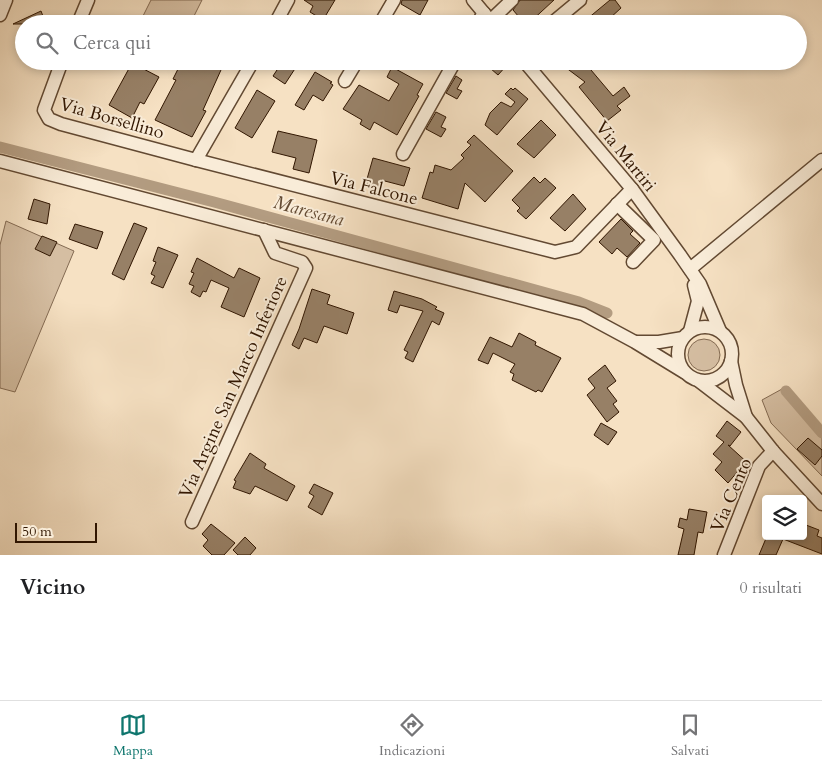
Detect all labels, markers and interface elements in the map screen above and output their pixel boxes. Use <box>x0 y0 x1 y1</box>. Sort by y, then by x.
search box <box>15 15 807 70</box>
icon: search <box>33 29 61 57</box>
text: Cerca qui <box>73 30 151 56</box>
street label: Via Borsellino <box>57 92 167 145</box>
street label: Via Martiri <box>589 116 662 197</box>
street label: Via Falcone <box>327 165 420 211</box>
water label: Maresana <box>271 189 347 233</box>
street label: Via Argine San Marco Inferiore <box>173 272 294 502</box>
street label: Via Cento <box>705 454 758 536</box>
map controls <box>762 495 807 540</box>
button: layers <box>762 495 807 540</box>
scale bar <box>15 520 98 543</box>
text: 50 m <box>22 522 52 541</box>
text: Vicino <box>20 573 85 602</box>
text: 0 risultati <box>739 577 802 599</box>
tab: Mappa <box>113 711 153 760</box>
tab: Indicazioni <box>379 711 445 760</box>
tab: Salvati <box>671 711 709 760</box>

